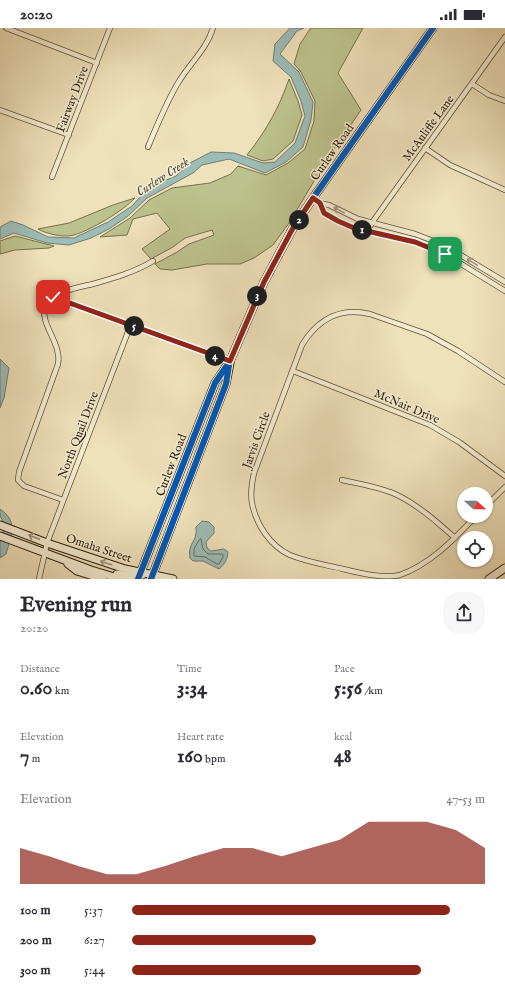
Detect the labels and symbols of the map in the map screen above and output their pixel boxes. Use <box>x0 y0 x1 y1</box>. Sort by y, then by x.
street label: Fairway Drive <box>53 64 92 134</box>
street label: McAuliffe Lane <box>399 92 458 164</box>
street label: Curlew Road <box>307 121 358 183</box>
water label: Curlew Creek <box>133 153 193 201</box>
one-way arrow <box>333 205 345 213</box>
pin: 2 <box>289 210 309 230</box>
pin: 1 <box>352 220 372 240</box>
pin <box>428 237 462 271</box>
one-way arrow <box>466 257 478 265</box>
pin <box>36 280 70 314</box>
pin: 3 <box>247 286 267 306</box>
pin: 5 <box>124 316 144 336</box>
pin: 4 <box>205 346 225 366</box>
street label: McNair Drive <box>372 386 442 427</box>
street label: North Quail Drive <box>55 389 102 481</box>
street label: Jarvis Circle <box>239 409 275 473</box>
street label: Curlew Road <box>153 431 190 498</box>
north arrow <box>457 487 493 523</box>
street label: Omaha Street <box>64 531 134 566</box>
one-way arrow <box>28 533 40 541</box>
one-way arrow <box>100 558 112 566</box>

